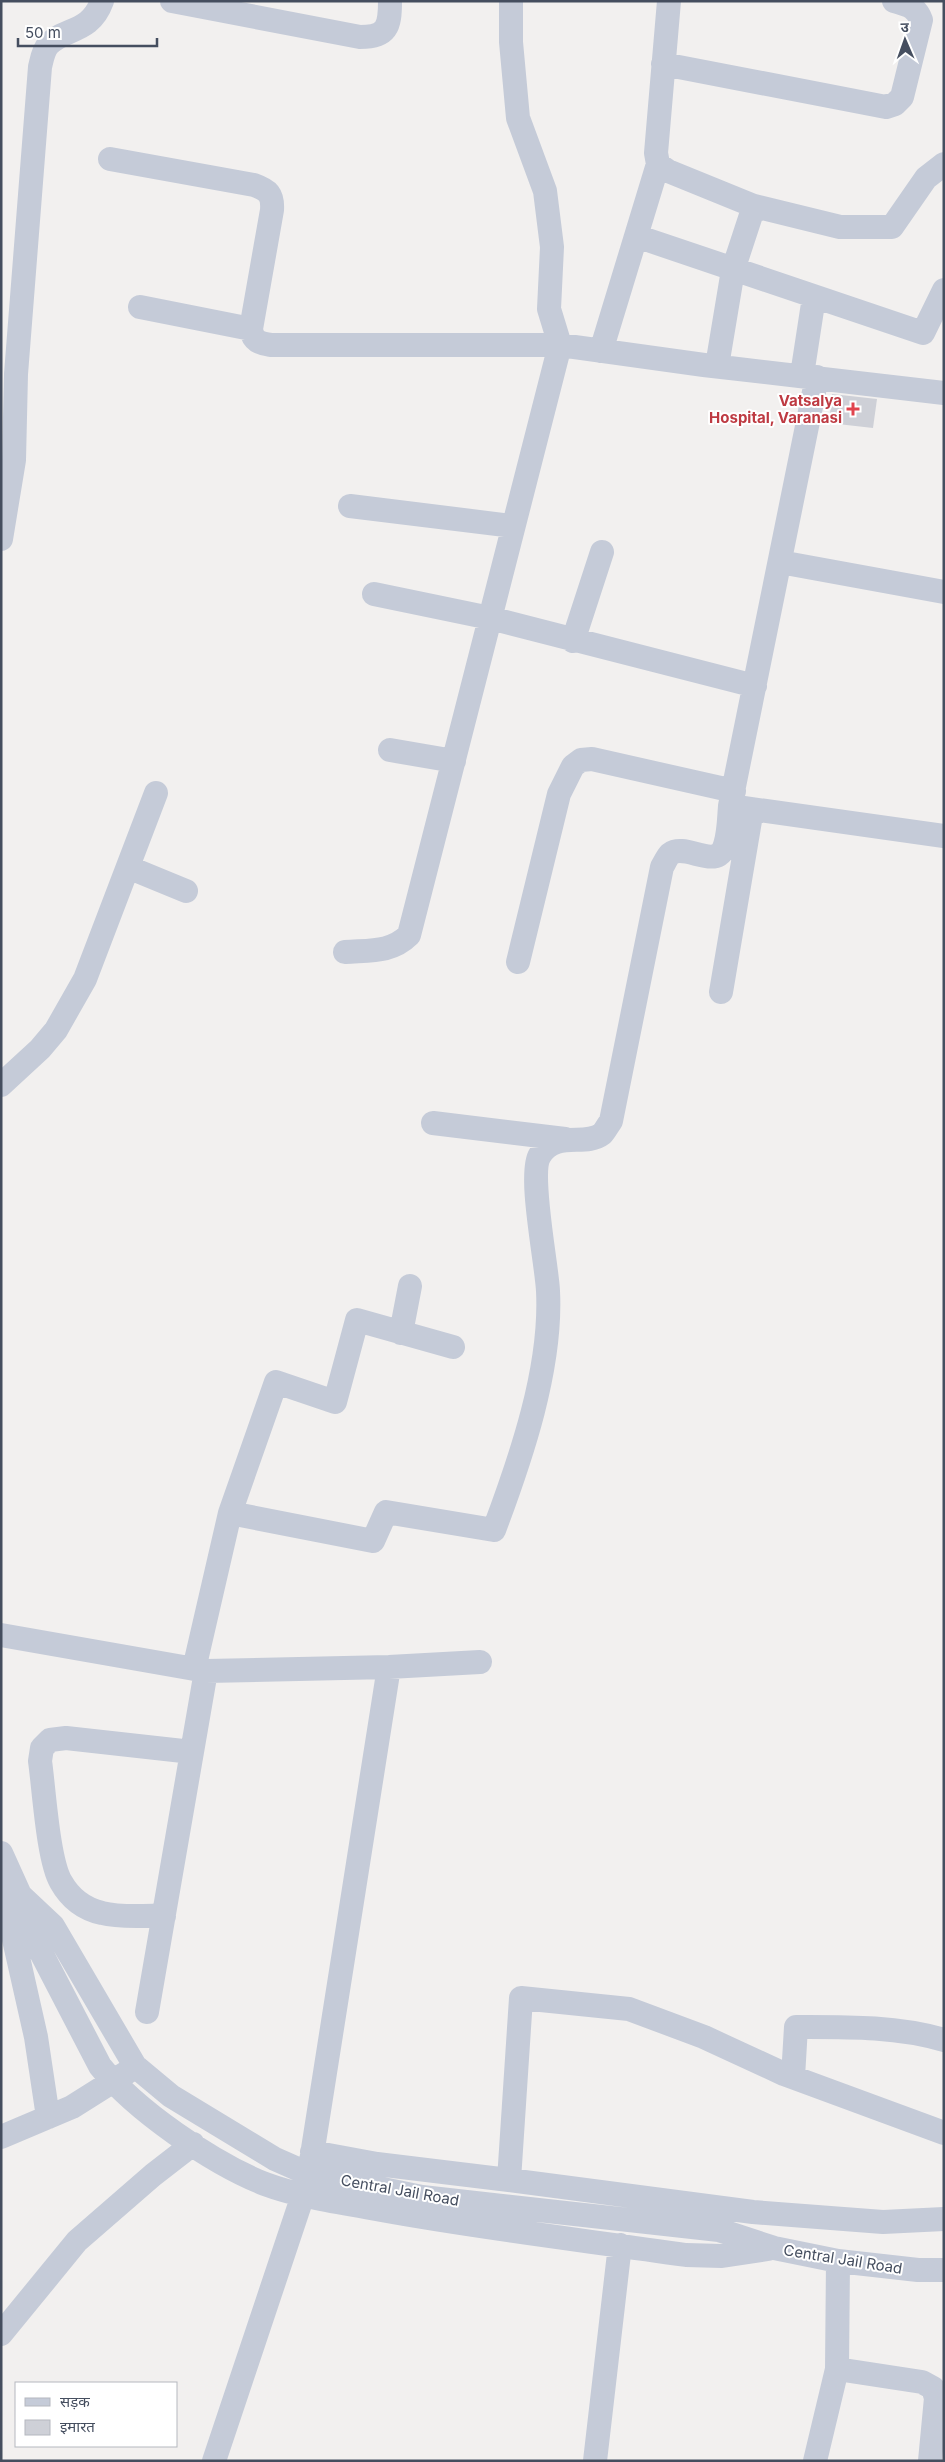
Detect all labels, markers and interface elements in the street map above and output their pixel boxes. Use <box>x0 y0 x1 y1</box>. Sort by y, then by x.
scale bar <box>18 15 156 47</box>
north arrow <box>880 15 930 65</box>
text: उ <box>900 18 910 35</box>
text: 50 m <box>25 23 61 42</box>
place label: Vatsalya Hospital, Varanasi <box>709 391 842 427</box>
marker: Vatsalya Hospital, Varanasi <box>846 402 860 416</box>
street label: Central Jail Road <box>339 2170 461 2210</box>
street label: Central Jail Road <box>782 2240 904 2278</box>
legend <box>15 2382 178 2447</box>
text: सड़क <box>60 2392 90 2411</box>
text: इमारत <box>60 2417 95 2436</box>

